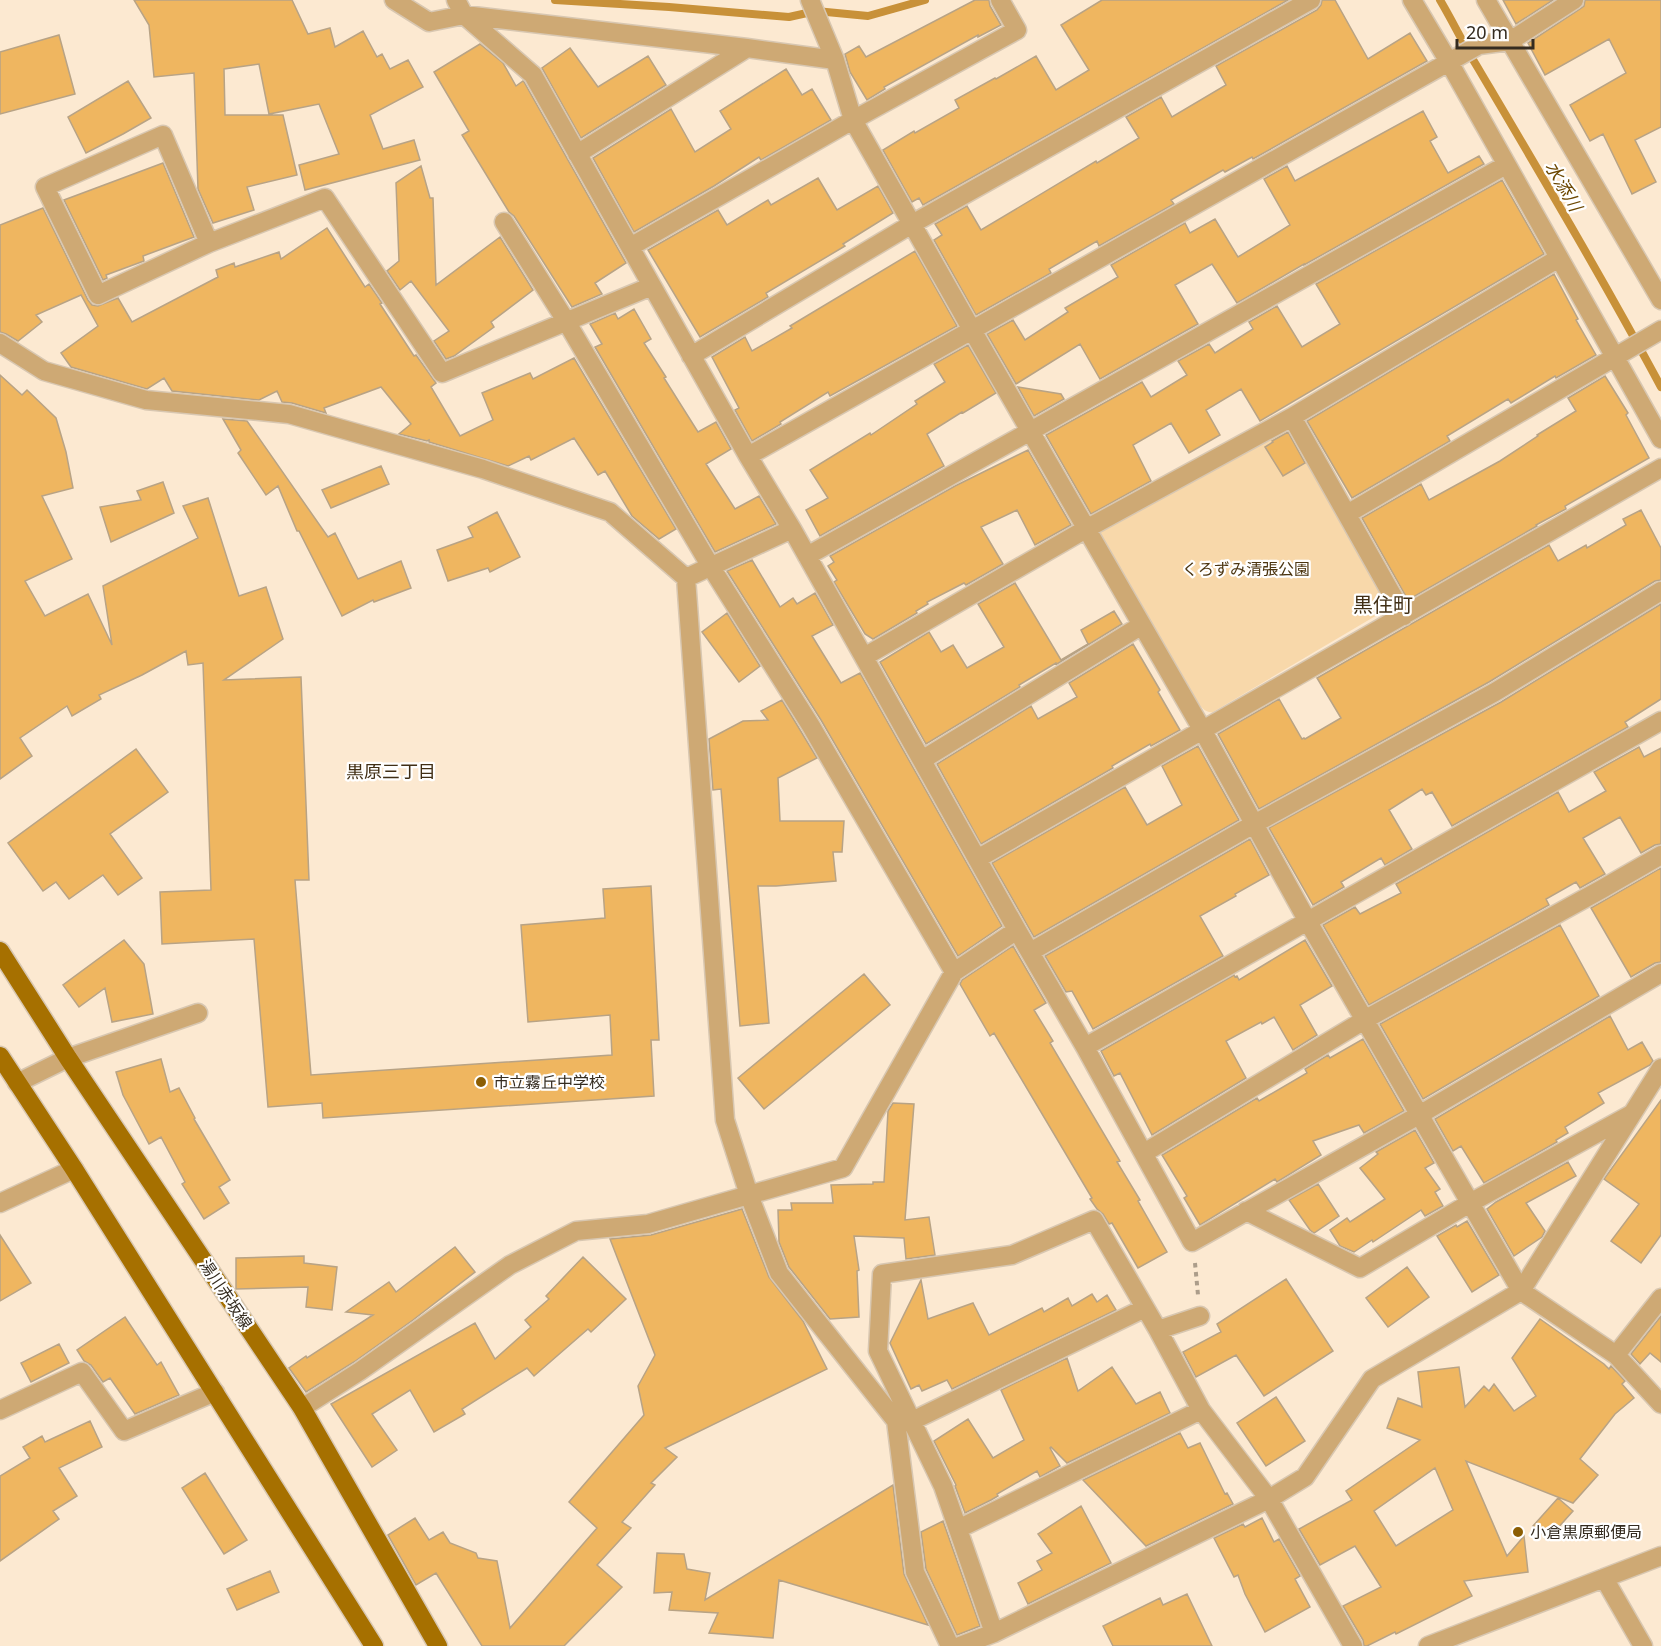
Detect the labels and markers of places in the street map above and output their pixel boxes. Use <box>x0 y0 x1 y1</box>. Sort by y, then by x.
place label: 市立霧丘中学校 <box>493 1071 605 1093</box>
marker: 市立霧丘中学校 <box>474 1075 488 1089</box>
place label: 小倉黒原郵便局 <box>1530 1521 1642 1543</box>
marker: 小倉黒原郵便局 <box>1511 1525 1525 1539</box>

